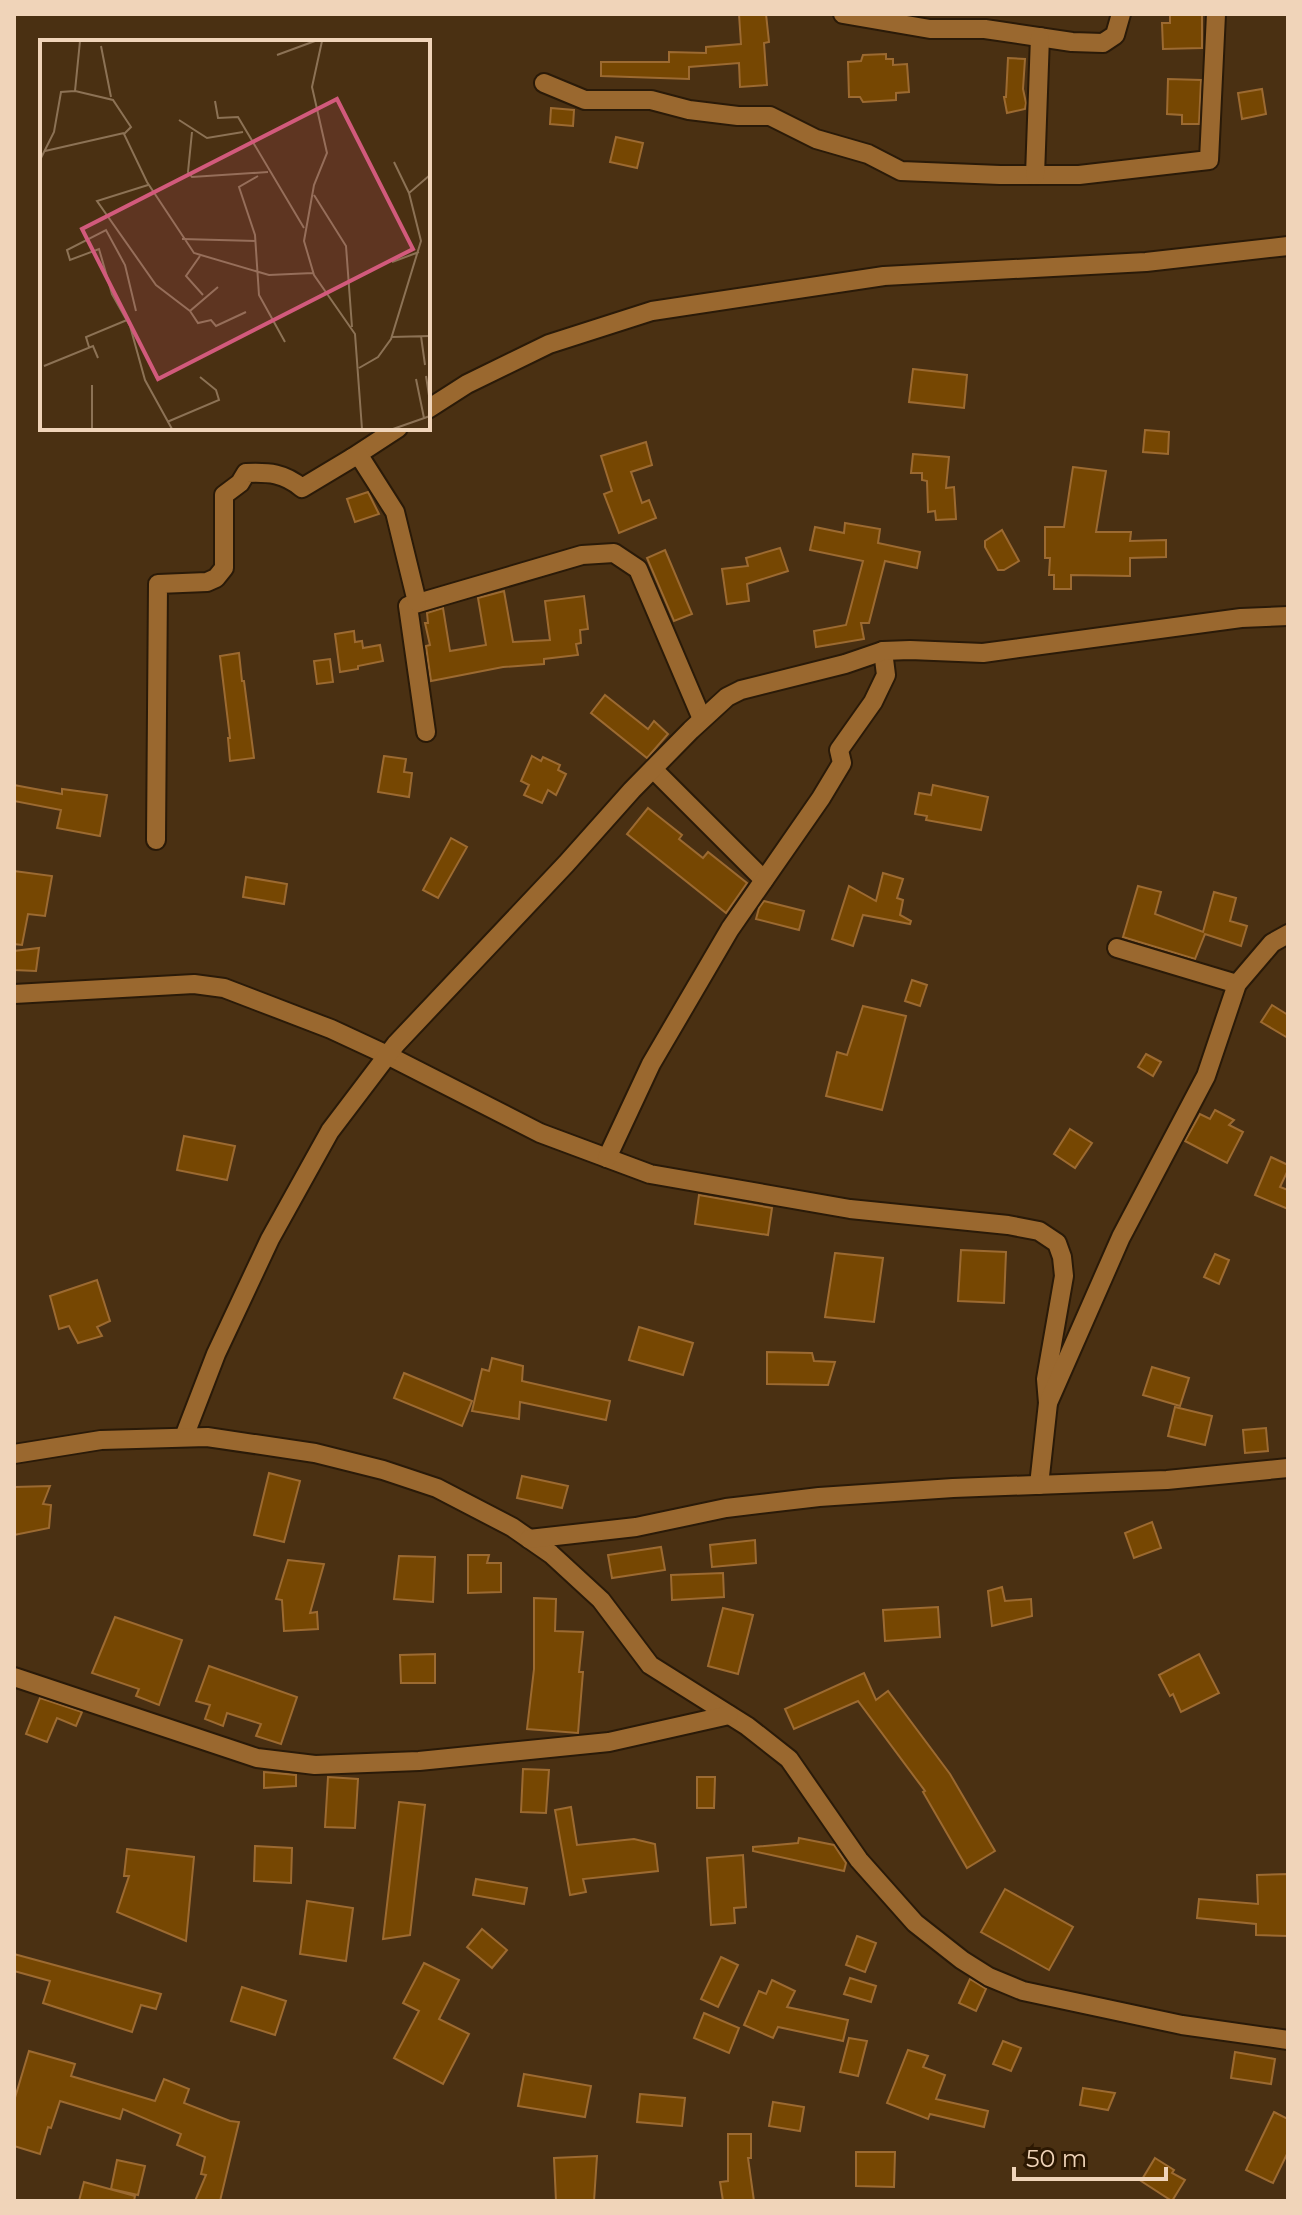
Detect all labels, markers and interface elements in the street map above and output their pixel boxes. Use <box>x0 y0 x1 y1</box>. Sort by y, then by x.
inset map <box>40 40 430 430</box>
scale bar <box>1014 2131 1166 2181</box>
text: 50 m <box>1026 2144 1087 2173</box>

